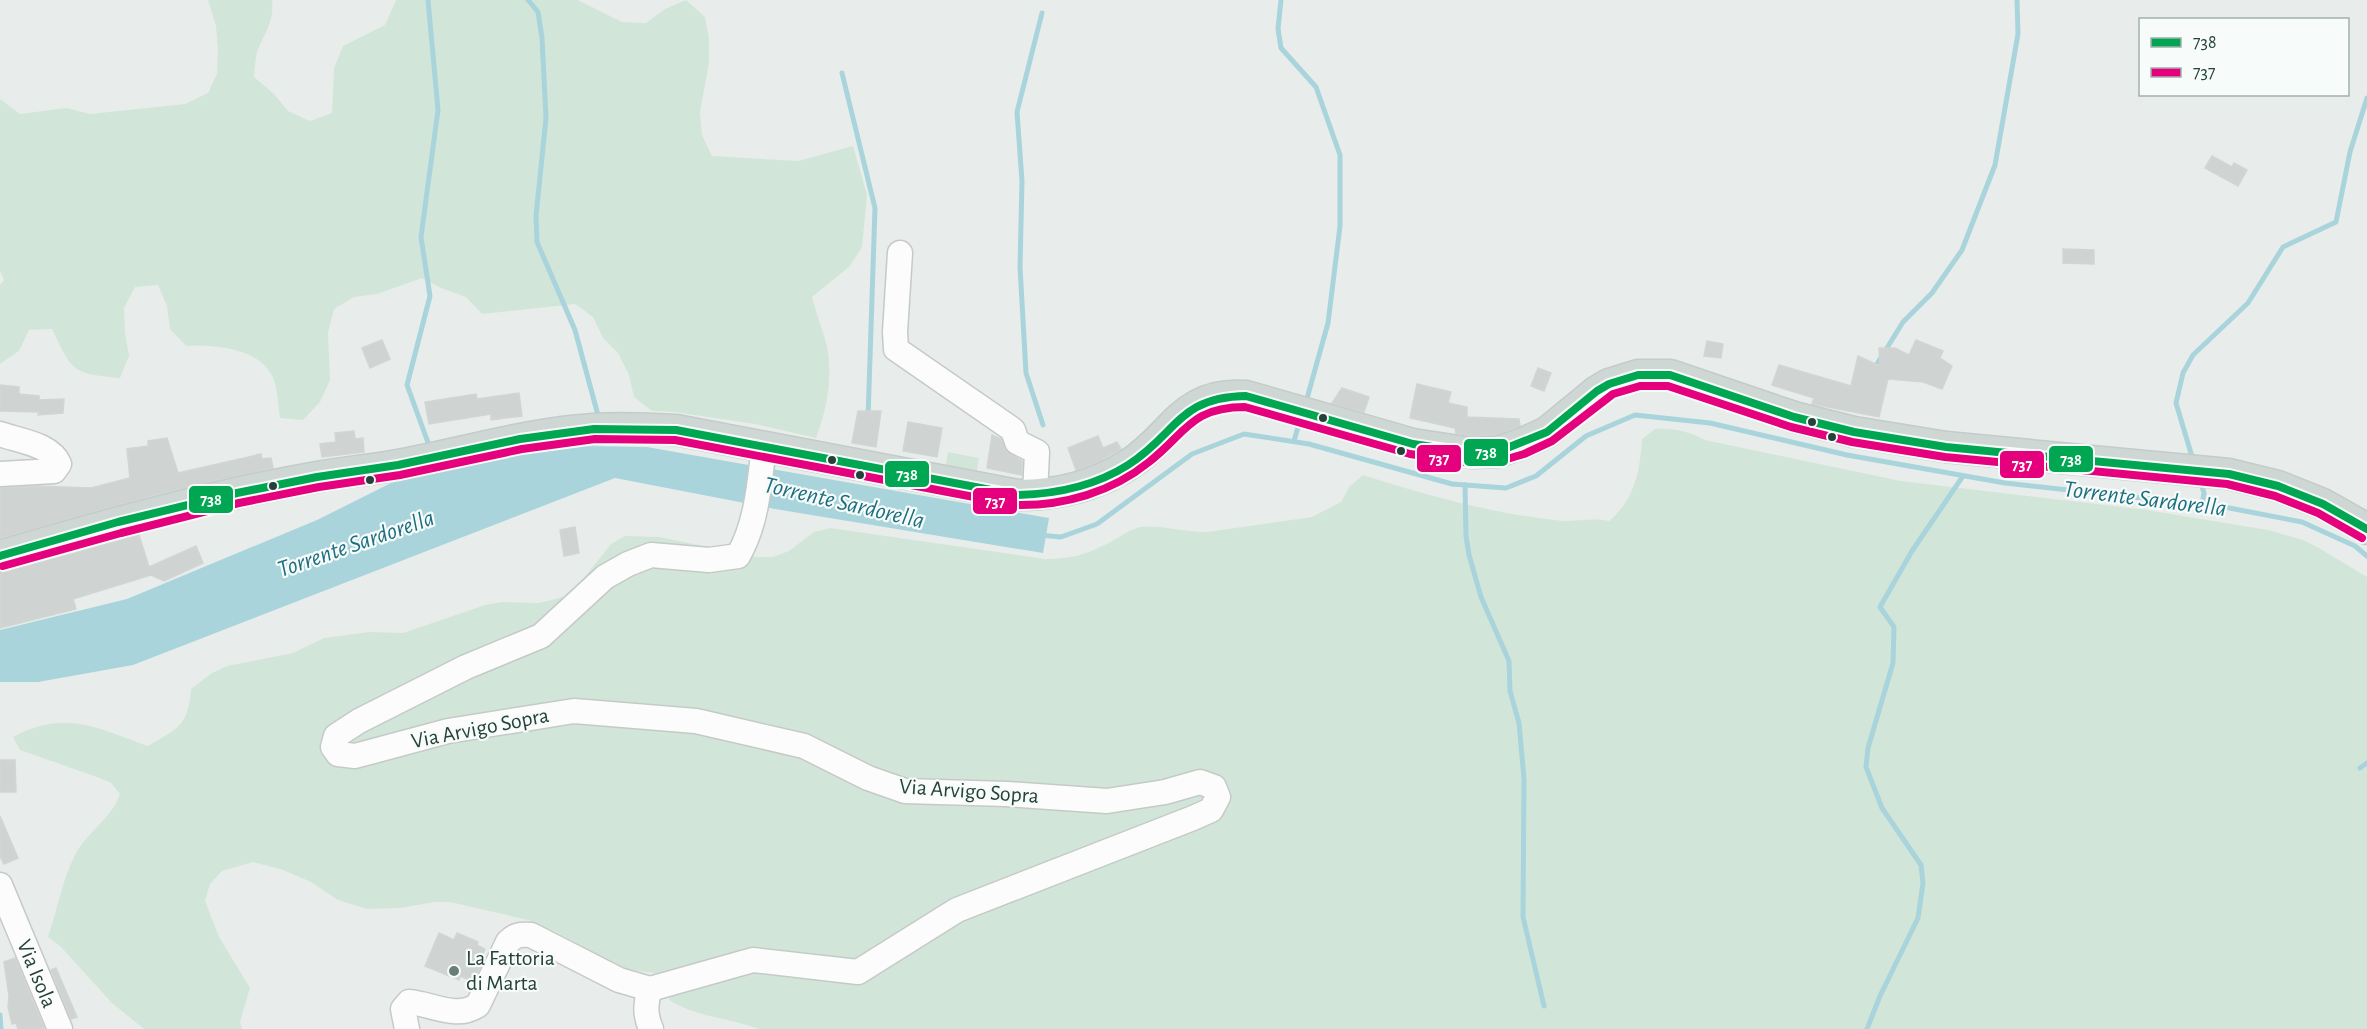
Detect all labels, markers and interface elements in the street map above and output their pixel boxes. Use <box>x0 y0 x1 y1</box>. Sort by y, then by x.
legend <box>2139 18 2349 96</box>
text: 738 <box>2193 34 2216 52</box>
text: 737 <box>2193 64 2215 82</box>
unlabelled marker <box>1317 412 1329 424</box>
unlabelled marker <box>1806 416 1818 428</box>
unlabelled marker <box>1826 431 1838 443</box>
line badge: 738 <box>1463 438 1509 467</box>
line badge: 737 <box>1416 444 1462 473</box>
unlabelled marker <box>1395 445 1407 457</box>
text: 738 <box>1475 445 1497 461</box>
line badge: 738 <box>2048 445 2094 473</box>
line badge: 737 <box>1999 450 2045 479</box>
text: 737 <box>1429 451 1449 467</box>
text: 738 <box>2060 452 2082 468</box>
unlabelled marker <box>826 454 838 466</box>
text: 737 <box>2012 457 2032 473</box>
line badge: 738 <box>884 460 930 488</box>
text: 738 <box>896 467 918 483</box>
unlabelled marker <box>854 469 866 481</box>
water label: Torrente Sardorella <box>761 473 927 533</box>
unlabelled marker <box>364 474 376 486</box>
water label: Torrente Sardorella <box>2062 477 2228 521</box>
unlabelled marker <box>267 480 279 492</box>
line badge: 738 <box>188 485 234 514</box>
line badge: 737 <box>972 487 1018 515</box>
text: 738 <box>200 492 222 508</box>
text: 737 <box>985 494 1005 510</box>
water label: Torrente Sardorella <box>275 506 437 582</box>
street label: Via Arvigo Sopra <box>409 704 551 752</box>
street label: Via Arvigo Sopra <box>898 775 1040 807</box>
street label: Via Isola <box>13 936 61 1011</box>
place label: La Fattoria di Marta <box>466 947 555 994</box>
marker: La Fattoria di Marta <box>447 964 461 978</box>

